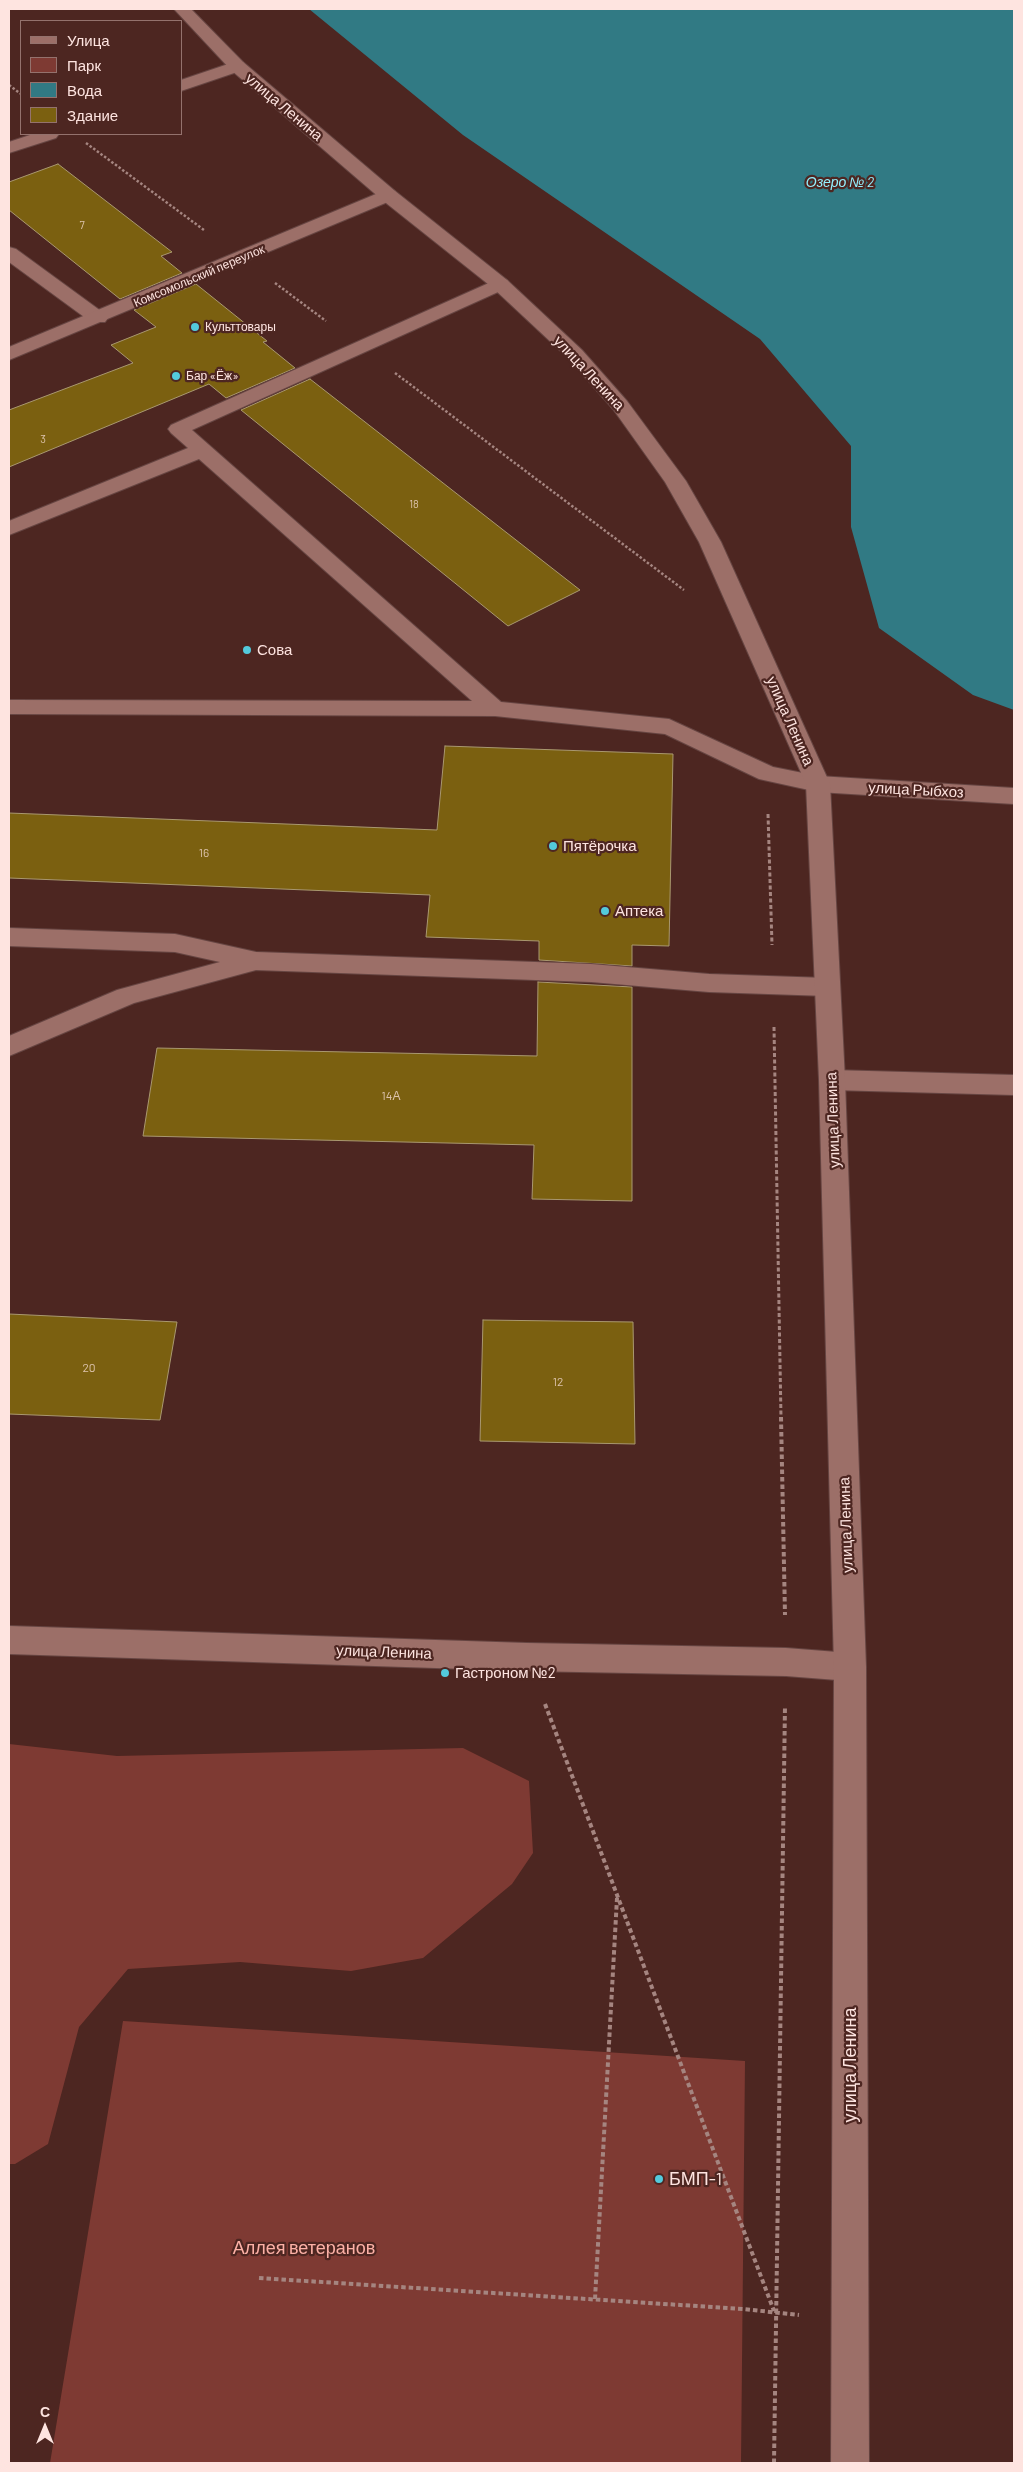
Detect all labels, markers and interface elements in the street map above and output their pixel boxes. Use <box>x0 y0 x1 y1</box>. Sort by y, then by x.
legend <box>20 20 182 135</box>
text: Улица <box>67 31 110 49</box>
text: Парк <box>67 56 101 74</box>
street label: улица Ленина <box>242 69 326 145</box>
text: Вода <box>67 81 102 99</box>
text: Здание <box>67 106 118 124</box>
water label: Озеро № 2 <box>806 174 874 190</box>
house number: 7 <box>79 218 85 232</box>
street label: Комсомольский переулок <box>131 242 267 310</box>
place label: Культтовары <box>205 320 276 334</box>
marker: Культтовары <box>189 321 201 333</box>
street label: улица Ленина <box>550 332 628 414</box>
place label: Бар «Ёж» <box>186 369 239 383</box>
marker: Бар «Ёж» <box>170 370 182 382</box>
house number: 3 <box>40 432 46 446</box>
house number: 18 <box>409 497 419 511</box>
place label: Сова <box>257 641 292 659</box>
marker: Сова <box>241 644 253 656</box>
street label: улица Ленина <box>762 674 818 768</box>
street label: улица Рыбхоз <box>868 779 964 801</box>
place label: Пятёрочка <box>563 837 637 855</box>
marker: Пятёрочка <box>547 840 559 852</box>
house number: 16 <box>199 846 209 860</box>
place label: Аптека <box>615 902 663 920</box>
marker: Аптека <box>599 905 611 917</box>
street label: улица Ленина <box>822 1072 844 1168</box>
house number: 14А <box>382 1089 400 1103</box>
house number: 20 <box>82 1361 96 1375</box>
house number: 12 <box>553 1375 563 1389</box>
street label: улица Ленина <box>835 1477 857 1573</box>
street label: улица Ленина <box>336 1641 432 1663</box>
place label: Гастроном №2 <box>455 1664 556 1682</box>
marker: Гастроном №2 <box>439 1667 451 1679</box>
street label: улица Ленина <box>839 2008 861 2122</box>
place label: БМП-1 <box>669 2168 722 2190</box>
marker: БМП-1 <box>653 2173 665 2185</box>
park label: Аллея ветеранов <box>233 2237 375 2259</box>
north arrow <box>20 2402 70 2452</box>
text: С <box>40 2403 50 2420</box>

